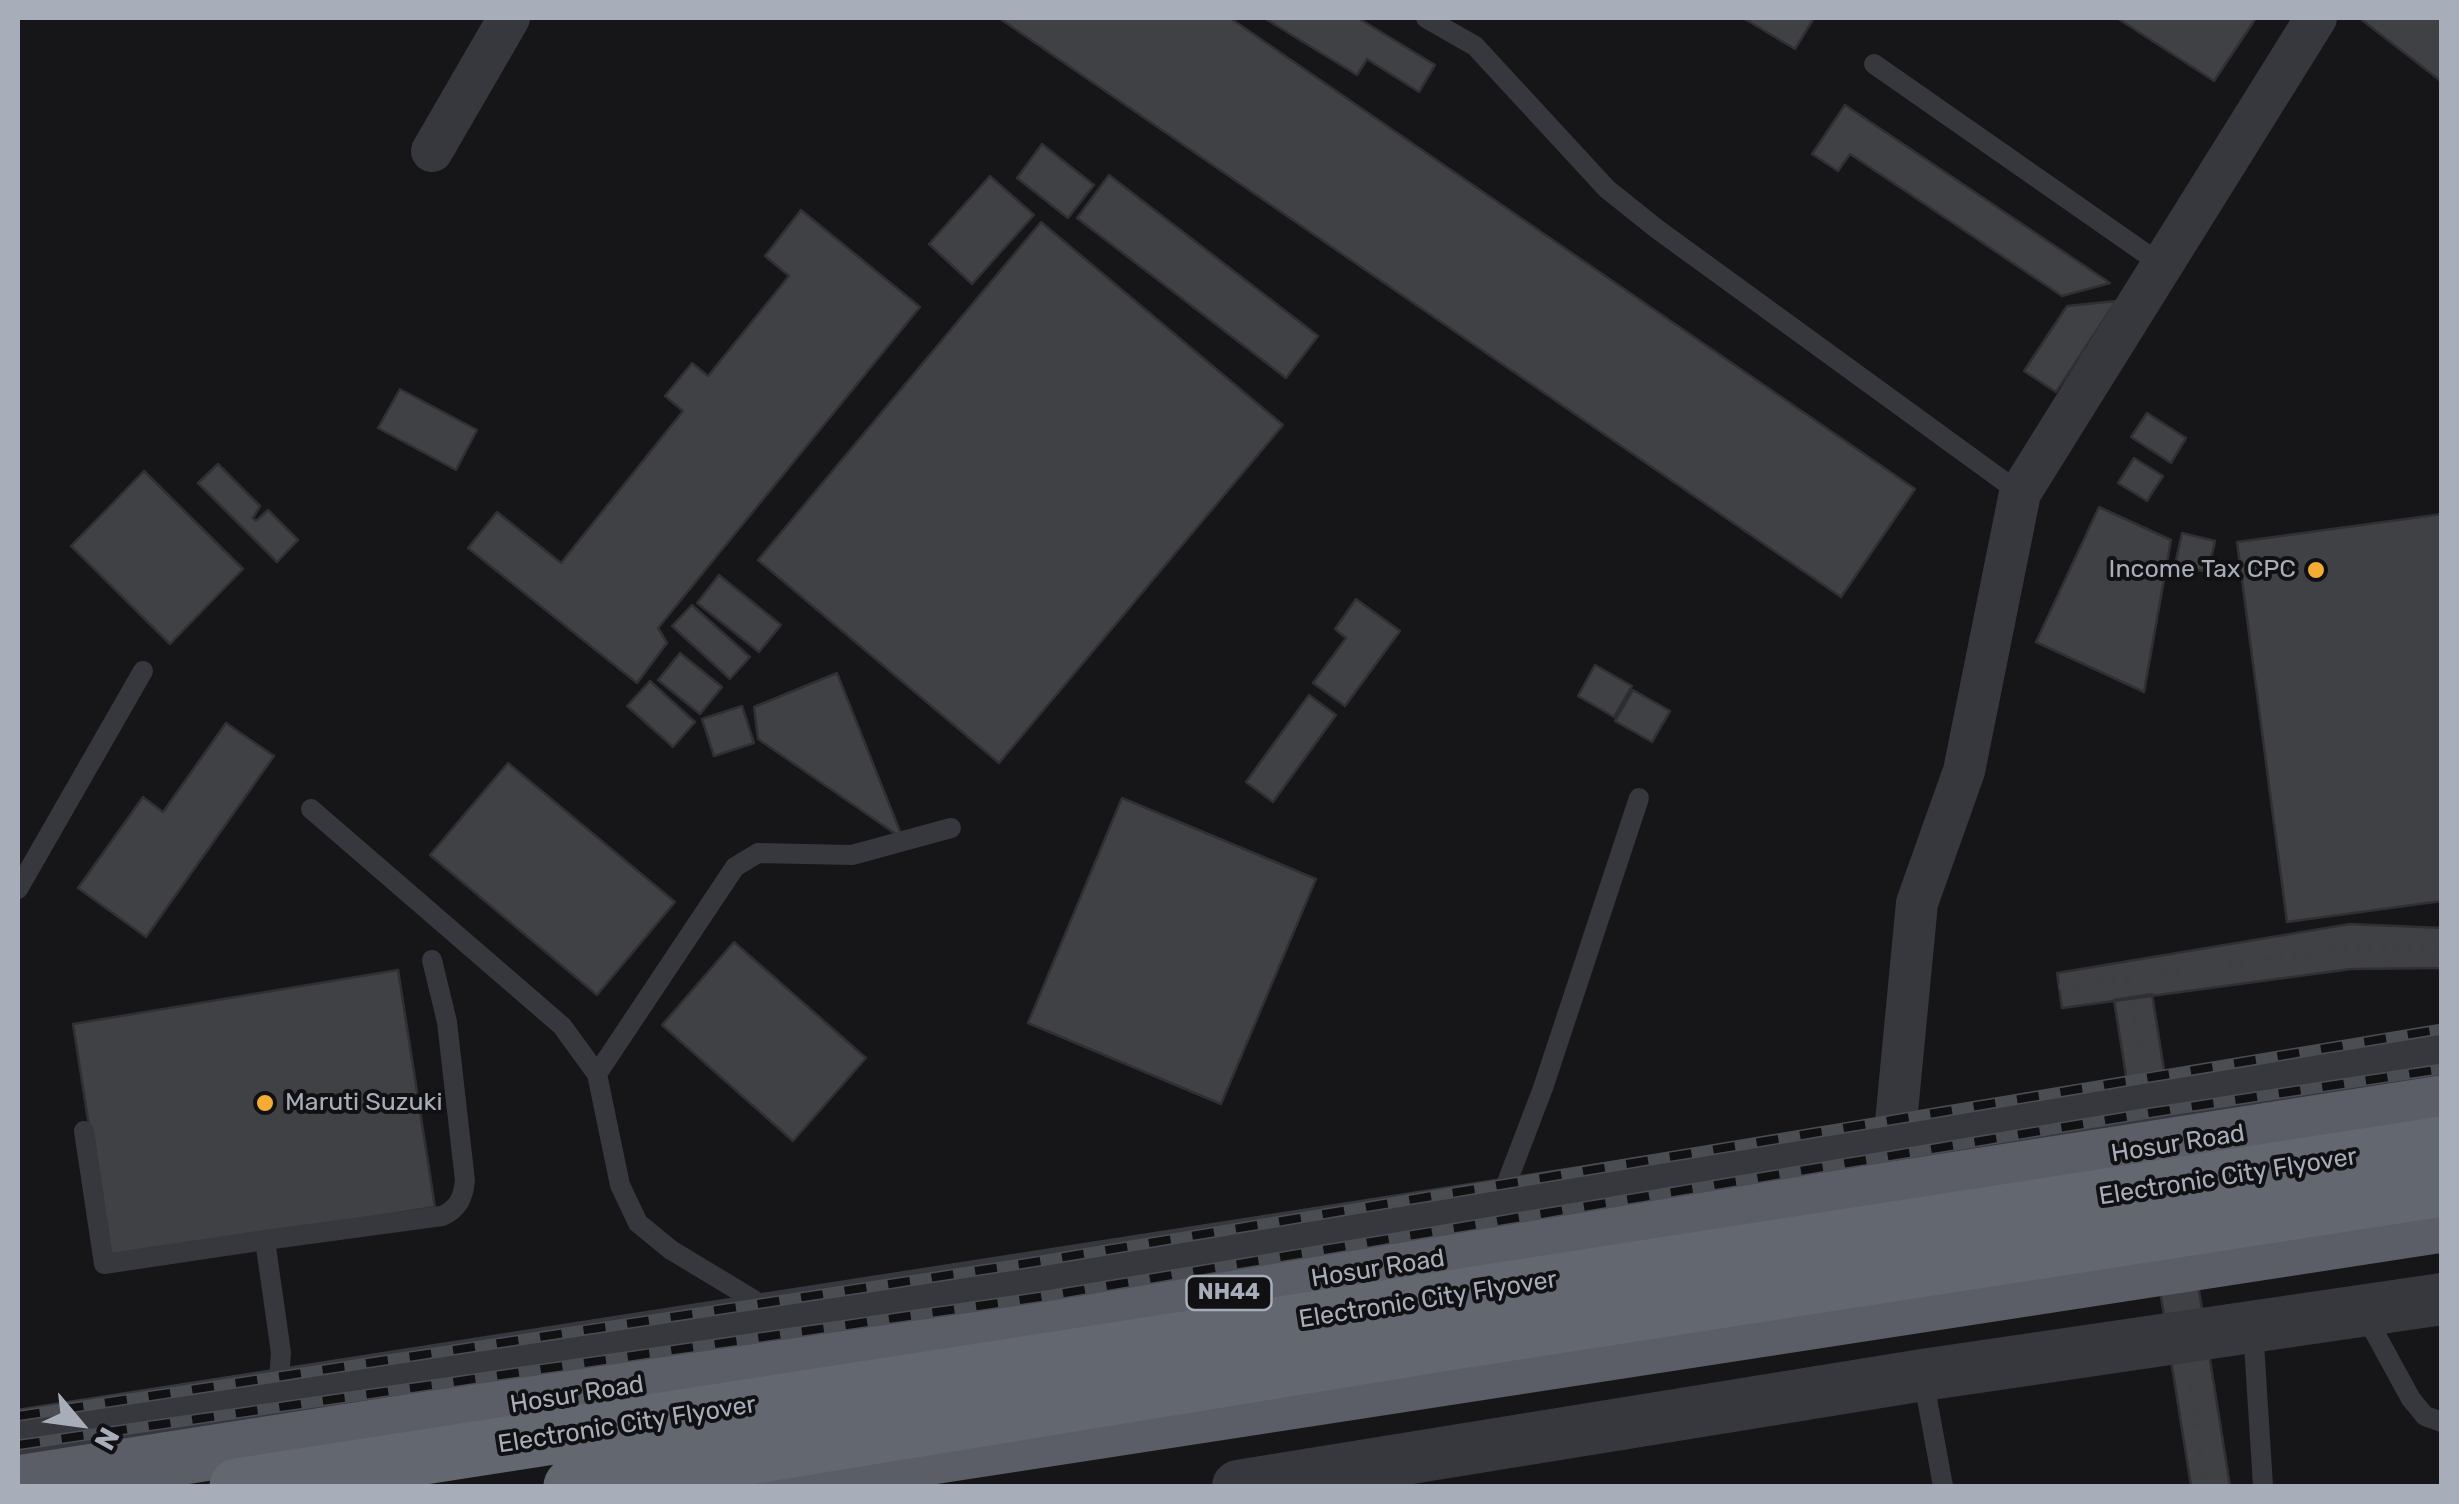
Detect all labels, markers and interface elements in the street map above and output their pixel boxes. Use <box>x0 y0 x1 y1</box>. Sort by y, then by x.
place label: Income Tax CPC <box>2109 555 2296 585</box>
marker: Income Tax CPC <box>2305 559 2327 581</box>
place label: Maruti Suzuki <box>285 1088 442 1118</box>
marker: Maruti Suzuki <box>254 1092 276 1114</box>
street label: Hosur Road <box>2109 1119 2247 1169</box>
street label: Electronic City Flyover <box>2097 1142 2359 1212</box>
street label: Hosur Road <box>1309 1244 1447 1294</box>
street label: Electronic City Flyover <box>1297 1265 1559 1335</box>
road number: NH44 <box>1186 1276 1272 1310</box>
street label: Hosur Road <box>508 1370 646 1420</box>
north arrow <box>30 1374 130 1474</box>
street label: Electronic City Flyover <box>496 1390 758 1460</box>
text: N <box>87 1422 126 1456</box>

